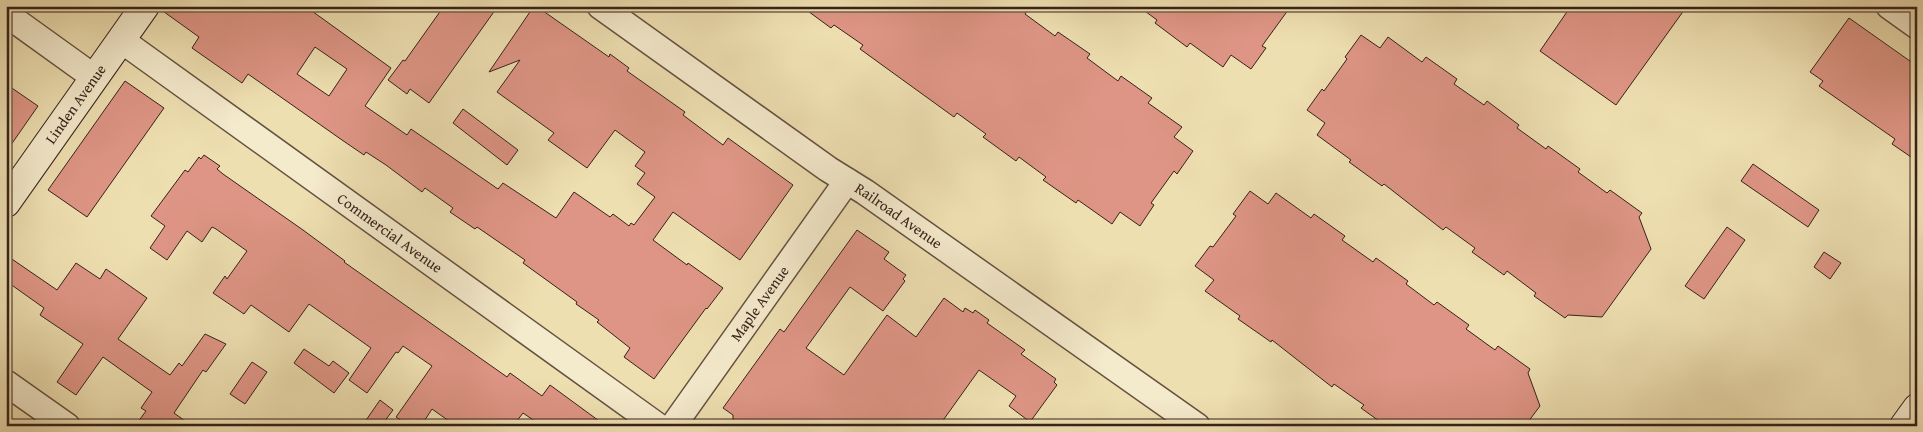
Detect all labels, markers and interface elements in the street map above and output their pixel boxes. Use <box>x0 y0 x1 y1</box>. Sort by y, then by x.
street label: Linden Avenue <box>40 60 111 148</box>
street label: Railroad Avenue <box>851 177 947 253</box>
street label: Commercial Avenue <box>333 188 447 278</box>
street label: Maple Avenue <box>725 261 794 345</box>

